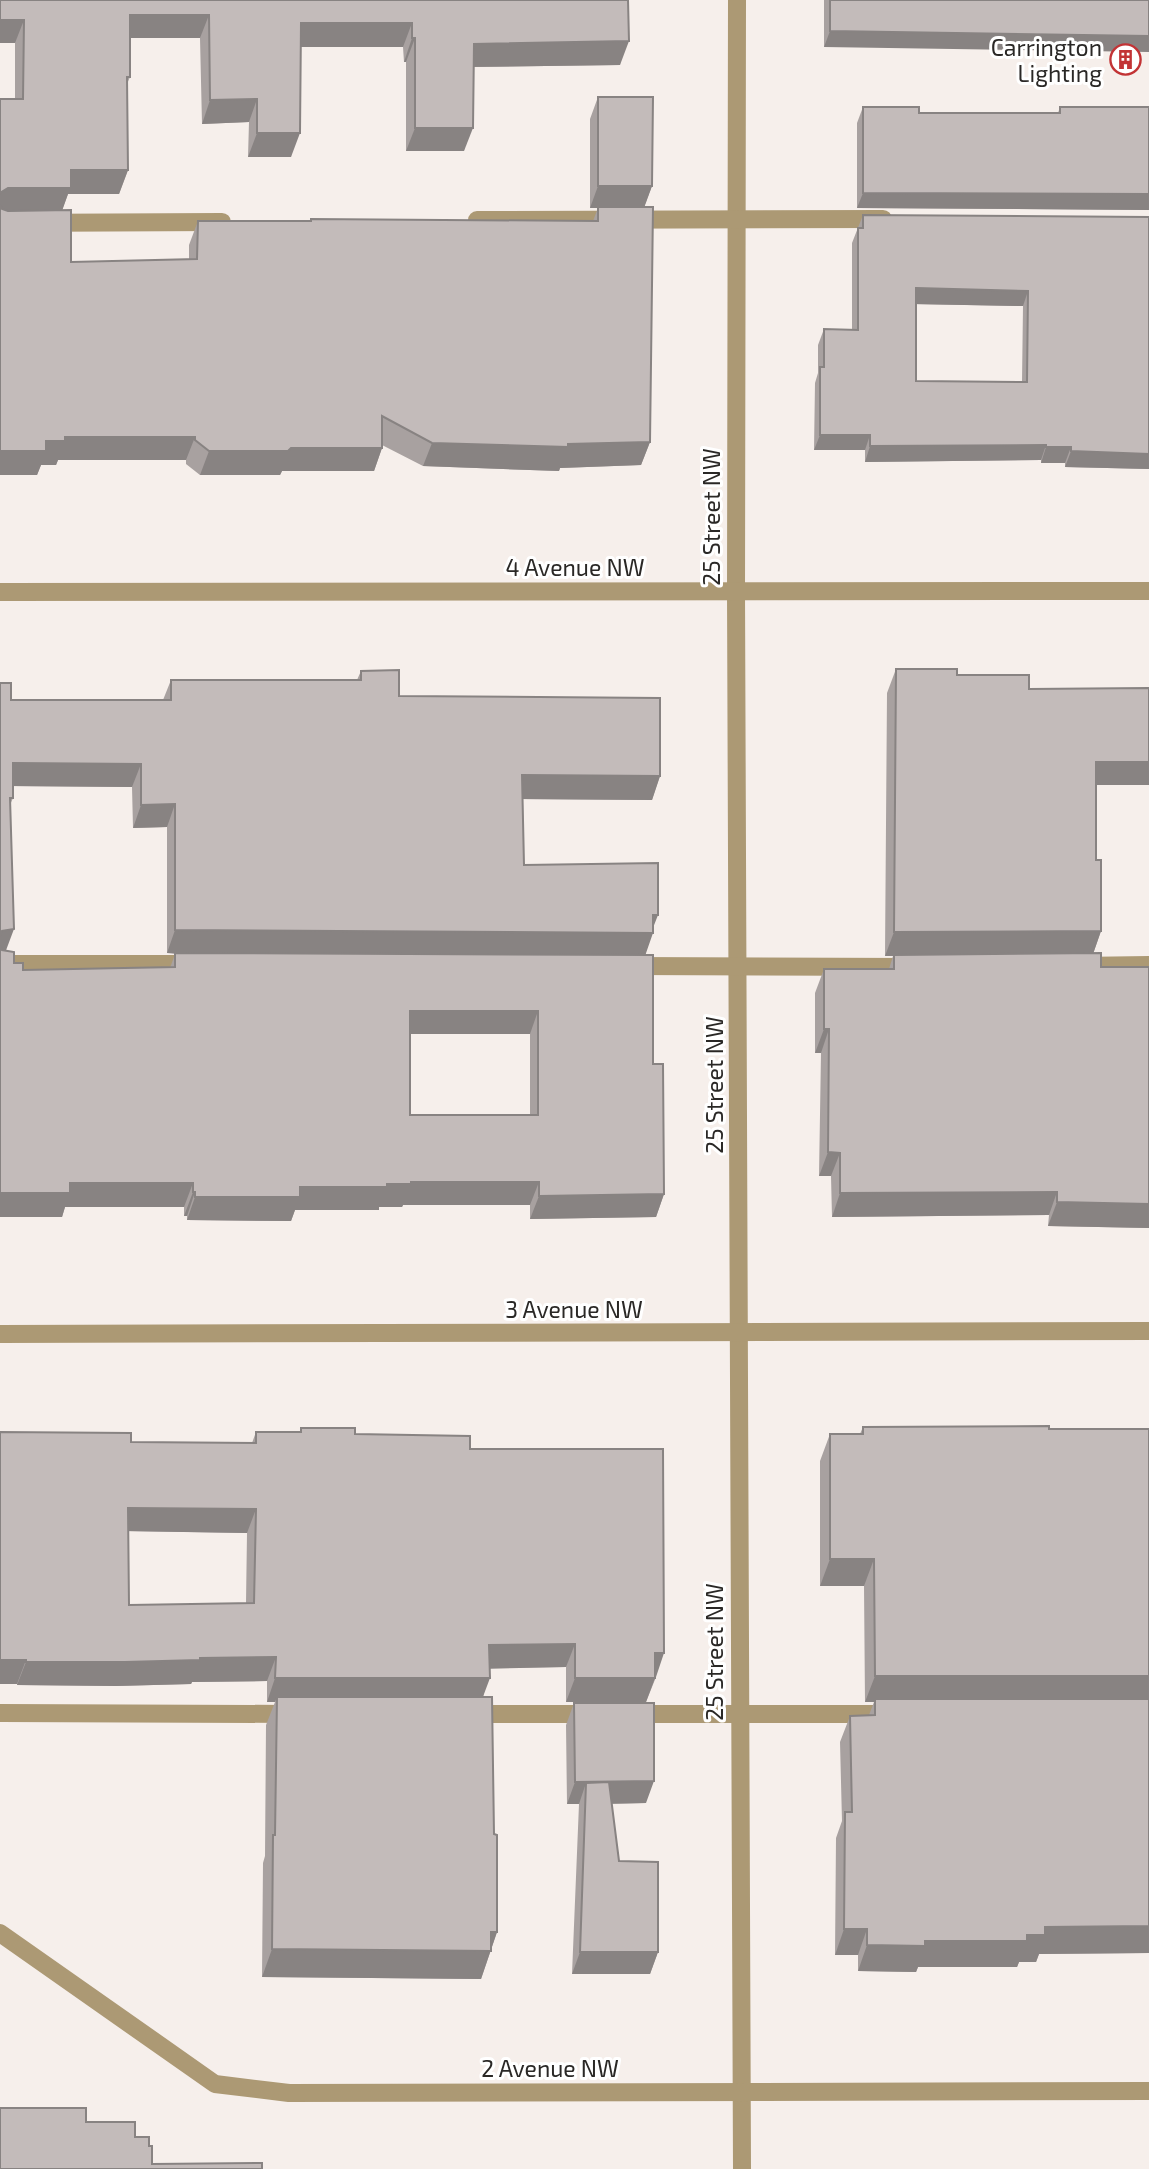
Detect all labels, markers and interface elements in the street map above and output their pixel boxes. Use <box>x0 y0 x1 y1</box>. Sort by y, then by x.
place label: Carrington Lighting <box>991 33 1102 87</box>
building icon: Carrington Lighting <box>1108 43 1142 77</box>
street label: 25 Street NW <box>697 448 725 586</box>
street label: 4 Avenue NW <box>506 553 645 581</box>
street label: 25 Street NW <box>700 1016 728 1154</box>
street label: 3 Avenue NW <box>505 1295 643 1323</box>
street label: 25 Street NW <box>700 1583 728 1721</box>
street label: 2 Avenue NW <box>481 2054 619 2082</box>

